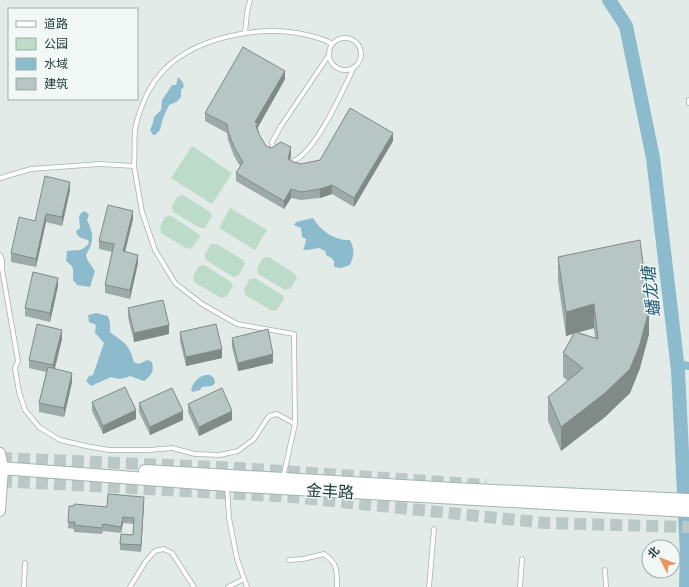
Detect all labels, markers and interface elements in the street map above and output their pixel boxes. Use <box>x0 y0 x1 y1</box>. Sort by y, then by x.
legend <box>8 8 138 100</box>
text: 道路 <box>44 15 68 33</box>
text: 公园 <box>44 35 68 53</box>
text: 水域 <box>44 55 68 73</box>
text: 建筑 <box>44 75 68 93</box>
water label: 蟠龙塘 <box>636 262 666 319</box>
street label: 金丰路 <box>305 479 355 504</box>
north arrow <box>641 539 681 579</box>
text: 北 <box>644 543 663 562</box>

